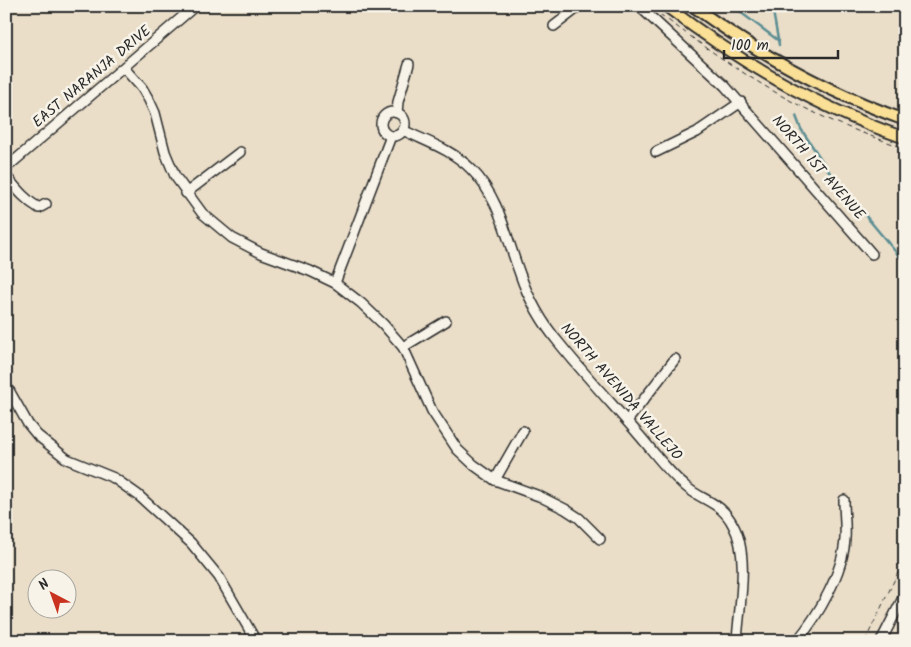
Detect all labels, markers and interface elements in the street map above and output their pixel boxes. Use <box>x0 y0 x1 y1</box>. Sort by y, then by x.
street label: EAST NARANJA DRIVE <box>27 19 158 134</box>
scale bar <box>724 28 837 60</box>
text: 100 m <box>731 34 769 58</box>
street label: NORTH 1ST AVENUE <box>765 110 871 227</box>
street label: NORTH AVENIDA VALLEJO <box>554 318 688 466</box>
north arrow <box>28 570 78 620</box>
text: N <box>34 574 55 596</box>

